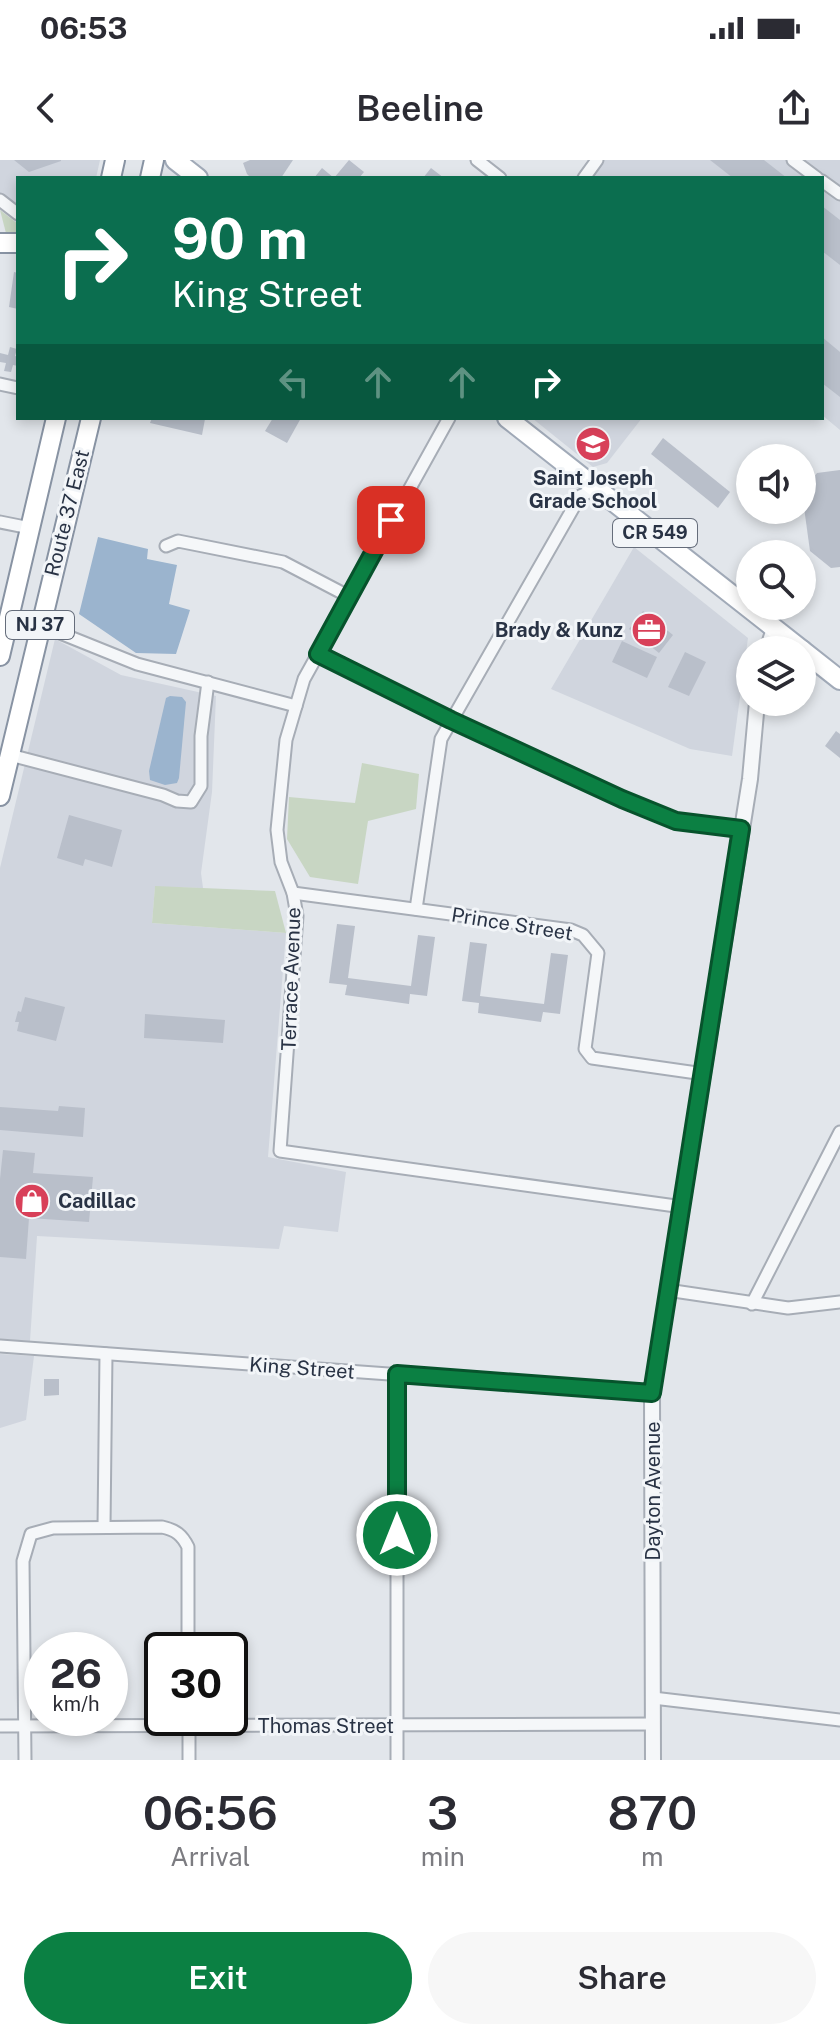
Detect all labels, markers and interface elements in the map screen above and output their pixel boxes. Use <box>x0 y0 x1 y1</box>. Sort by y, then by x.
text: 06:53 <box>40 10 127 46</box>
icon: back <box>24 86 68 130</box>
icon: share <box>772 86 816 130</box>
text: Beeline <box>356 87 484 129</box>
text: 90 m <box>172 206 308 272</box>
icon: right <box>40 208 144 312</box>
text: King Street <box>172 273 363 315</box>
icon: left <box>272 360 316 404</box>
icon: ahead <box>356 360 400 404</box>
icon: ahead <box>440 360 484 404</box>
icon: right <box>524 360 568 404</box>
school or university icon: Saint Joseph Grade School <box>574 425 612 463</box>
map controls <box>736 444 816 716</box>
button: sound <box>736 444 816 524</box>
street label: Route 37 East <box>40 447 94 579</box>
place label: Saint Joseph Grade School <box>529 466 657 513</box>
pin <box>357 486 425 554</box>
icon: arrive <box>369 498 413 542</box>
road number: CR 549 <box>613 519 697 547</box>
button: search <box>736 540 816 620</box>
road number: NJ 37 <box>6 611 74 639</box>
office icon: Brady & Kunz <box>630 611 668 649</box>
place label: Brady & Kunz <box>495 618 623 642</box>
button: layers <box>736 636 816 716</box>
street label: Prince Street <box>450 903 574 945</box>
street label: Terrace Avenue <box>276 907 306 1051</box>
shop icon: Cadillac <box>13 1182 51 1220</box>
place label: Cadillac <box>58 1189 136 1213</box>
street label: King Street <box>248 1352 356 1384</box>
street label: Dayton Avenue <box>641 1421 665 1561</box>
position arrow <box>355 1493 439 1577</box>
speed limit sign: 30 <box>144 1632 248 1736</box>
text: 26 <box>50 1650 102 1697</box>
text: km/h <box>52 1692 100 1716</box>
street label: Thomas Street <box>258 1714 394 1738</box>
text: 06:56 <box>143 1784 278 1841</box>
text: 3 <box>427 1784 458 1841</box>
text: 870 <box>607 1784 697 1841</box>
text: Arrival <box>170 1841 250 1872</box>
text: min <box>421 1841 465 1872</box>
text: m <box>641 1841 664 1872</box>
button: Exit <box>24 1932 412 2024</box>
button: Share <box>428 1932 816 2024</box>

